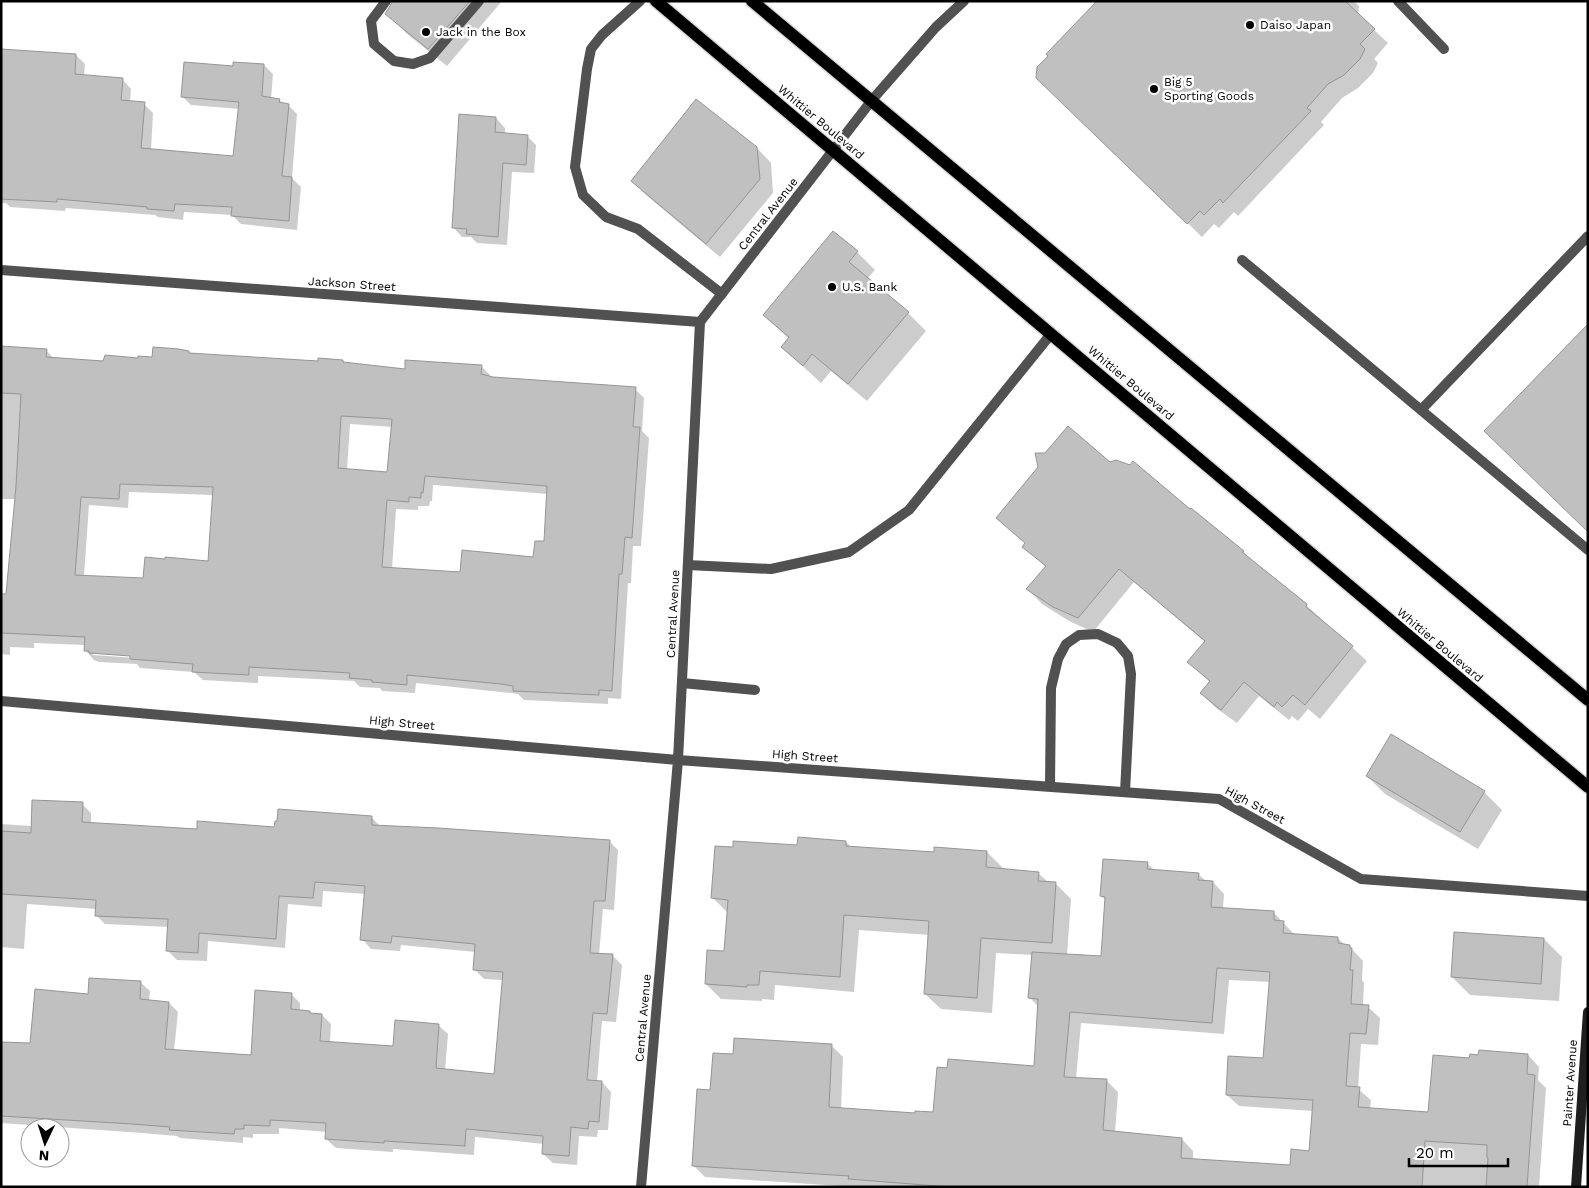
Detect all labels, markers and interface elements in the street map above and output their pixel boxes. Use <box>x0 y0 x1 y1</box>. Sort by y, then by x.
place label: Daiso Japan <box>1260 18 1331 32</box>
marker: Daiso Japan <box>1244 19 1256 31</box>
place label: Jack in the Box <box>436 25 526 39</box>
marker: Jack in the Box <box>420 26 432 38</box>
place label: Big 5 Sporting Goods <box>1164 75 1254 103</box>
street label: Whittier Boulevard <box>775 82 867 162</box>
marker: Big 5 Sporting Goods <box>1148 83 1160 95</box>
street label: Central Avenue <box>735 175 801 253</box>
street label: Jackson Street <box>308 274 396 294</box>
place label: U.S. Bank <box>842 280 897 294</box>
marker: U.S. Bank <box>826 281 838 293</box>
street label: Whittier Boulevard <box>1085 343 1177 423</box>
street label: Central Avenue <box>664 569 682 658</box>
street label: Whittier Boulevard <box>1394 605 1486 685</box>
street label: High Street <box>368 713 436 733</box>
street label: High Street <box>772 747 838 765</box>
street label: High Street <box>1223 783 1287 827</box>
street label: Central Avenue <box>632 973 654 1063</box>
street label: Painter Avenue <box>1560 1039 1580 1127</box>
north arrow <box>20 1118 70 1168</box>
scale bar <box>1409 1136 1508 1168</box>
text: 20 m <box>1416 1144 1454 1162</box>
text: N <box>38 1148 50 1164</box>

